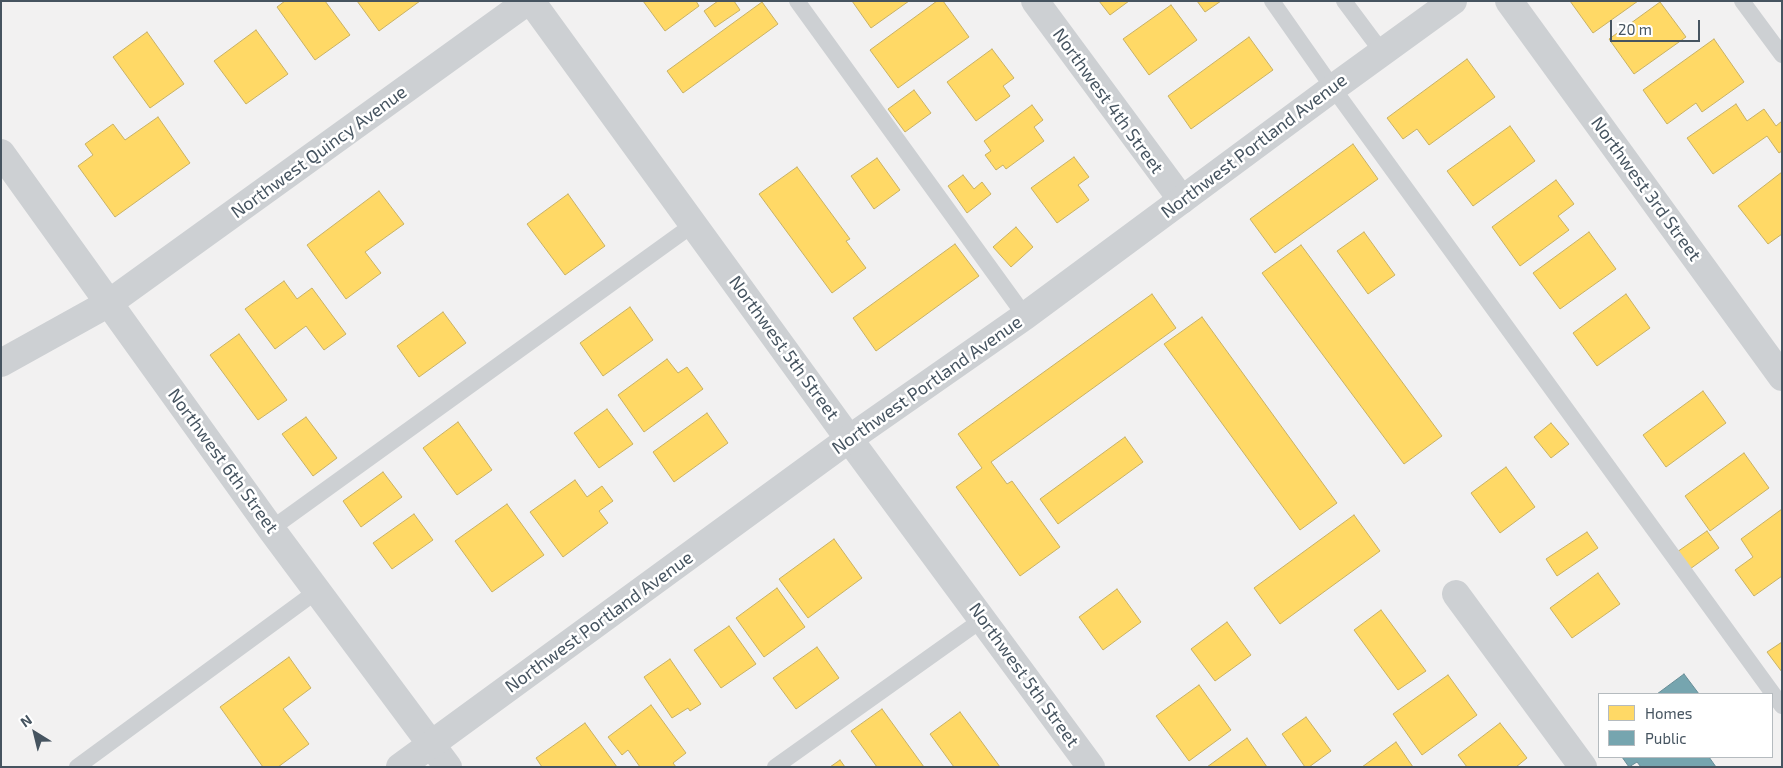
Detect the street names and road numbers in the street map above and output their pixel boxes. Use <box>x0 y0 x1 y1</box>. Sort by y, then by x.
street label: Northwest 4th Street <box>1048 24 1168 178</box>
street label: Northwest Portland Avenue <box>1157 69 1351 223</box>
street label: Northwest Quincy Avenue <box>227 81 411 223</box>
street label: Northwest 3rd Street <box>1586 113 1706 265</box>
street label: Northwest 5th Street <box>724 272 844 424</box>
street label: Northwest Portland Avenue <box>828 311 1026 459</box>
street label: Northwest 6th Street <box>163 384 283 538</box>
street label: Northwest Portland Avenue <box>501 547 697 697</box>
street label: Northwest 5th Street <box>964 599 1084 751</box>

